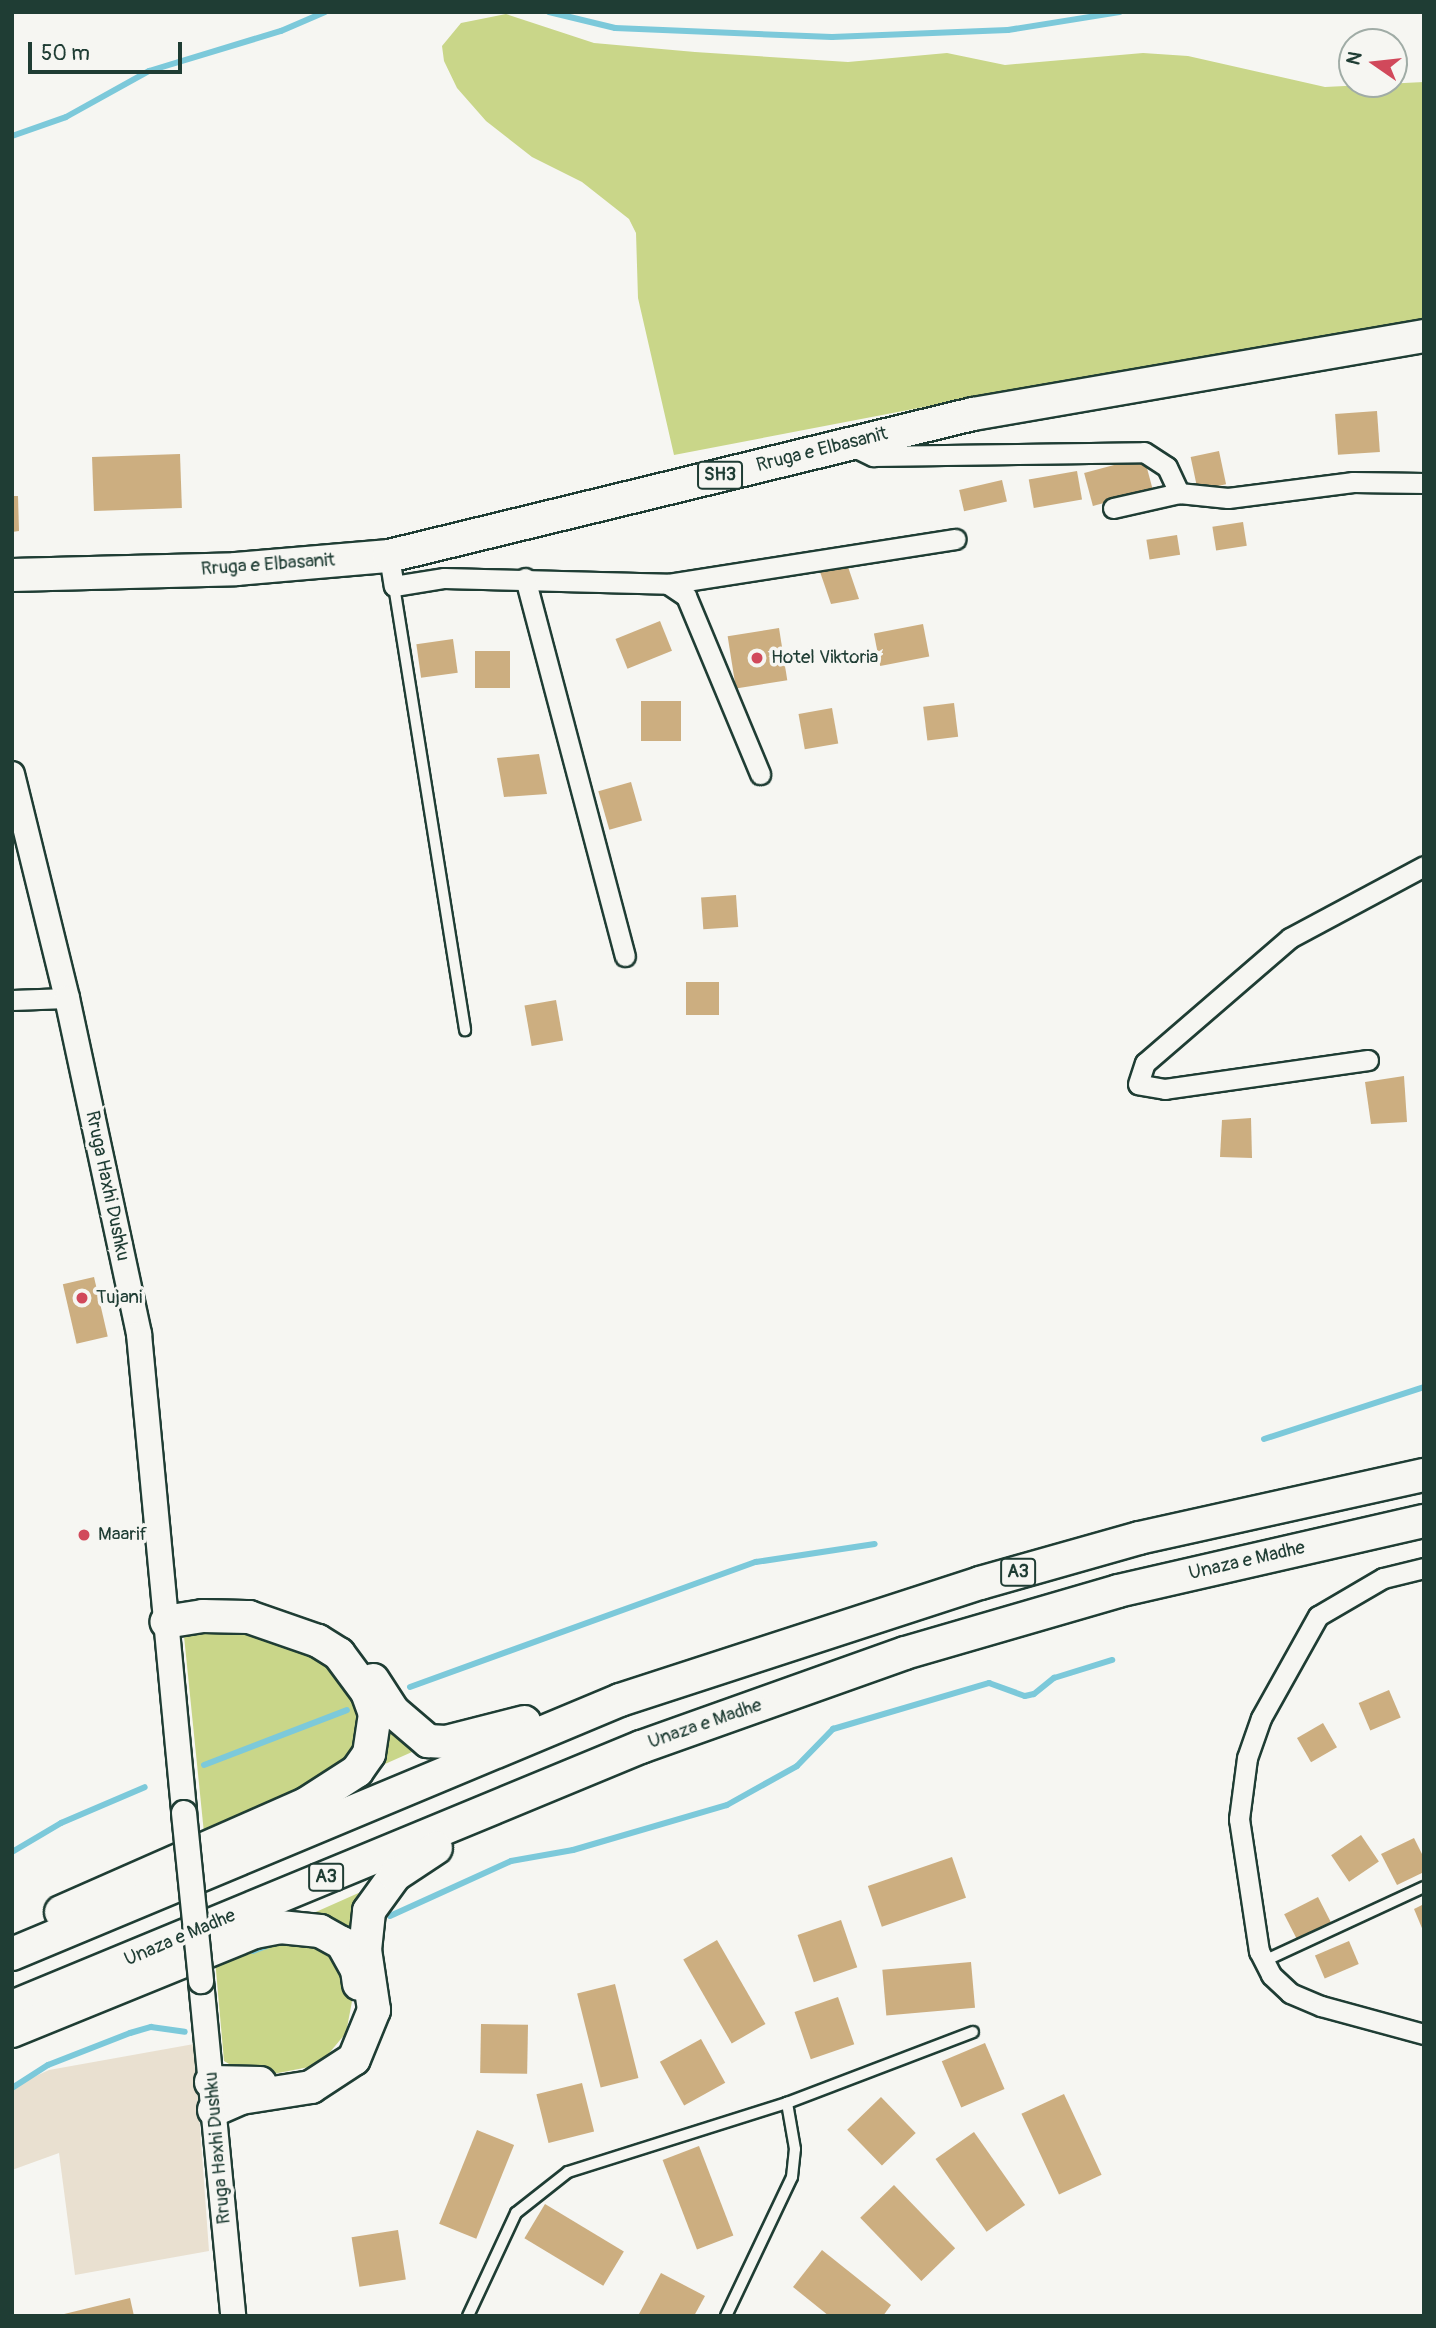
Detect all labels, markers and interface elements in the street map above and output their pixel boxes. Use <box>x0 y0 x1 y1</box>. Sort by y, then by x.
scale bar <box>32 28 186 72</box>
north arrow <box>1338 28 1408 98</box>
text: 50 m <box>41 40 90 67</box>
text: N <box>1341 49 1368 68</box>
street label: Rruga e Elbasanit <box>754 423 890 477</box>
road number: SH3 <box>696 461 744 490</box>
street label: Rruga e Elbasanit <box>200 549 336 581</box>
place label: Hotel Viktoria <box>771 647 878 669</box>
marker: Hotel Viktoria <box>749 650 765 666</box>
street label: Rruga Haxhi Dushku <box>80 1109 134 1263</box>
place label: Tujani <box>96 1287 142 1309</box>
marker: Tujani <box>74 1290 90 1306</box>
place label: Maarif <box>98 1524 147 1546</box>
marker: Maarif <box>76 1527 92 1543</box>
street label: Unaza e Madhe <box>1187 1537 1307 1585</box>
road number: A3 <box>999 1558 1037 1587</box>
street label: Unaza e Madhe <box>645 1694 765 1754</box>
road number: A3 <box>307 1863 345 1892</box>
street label: Unaza e Madhe <box>121 1904 239 1972</box>
street label: Rruga Haxhi Dushku <box>200 2071 236 2225</box>

